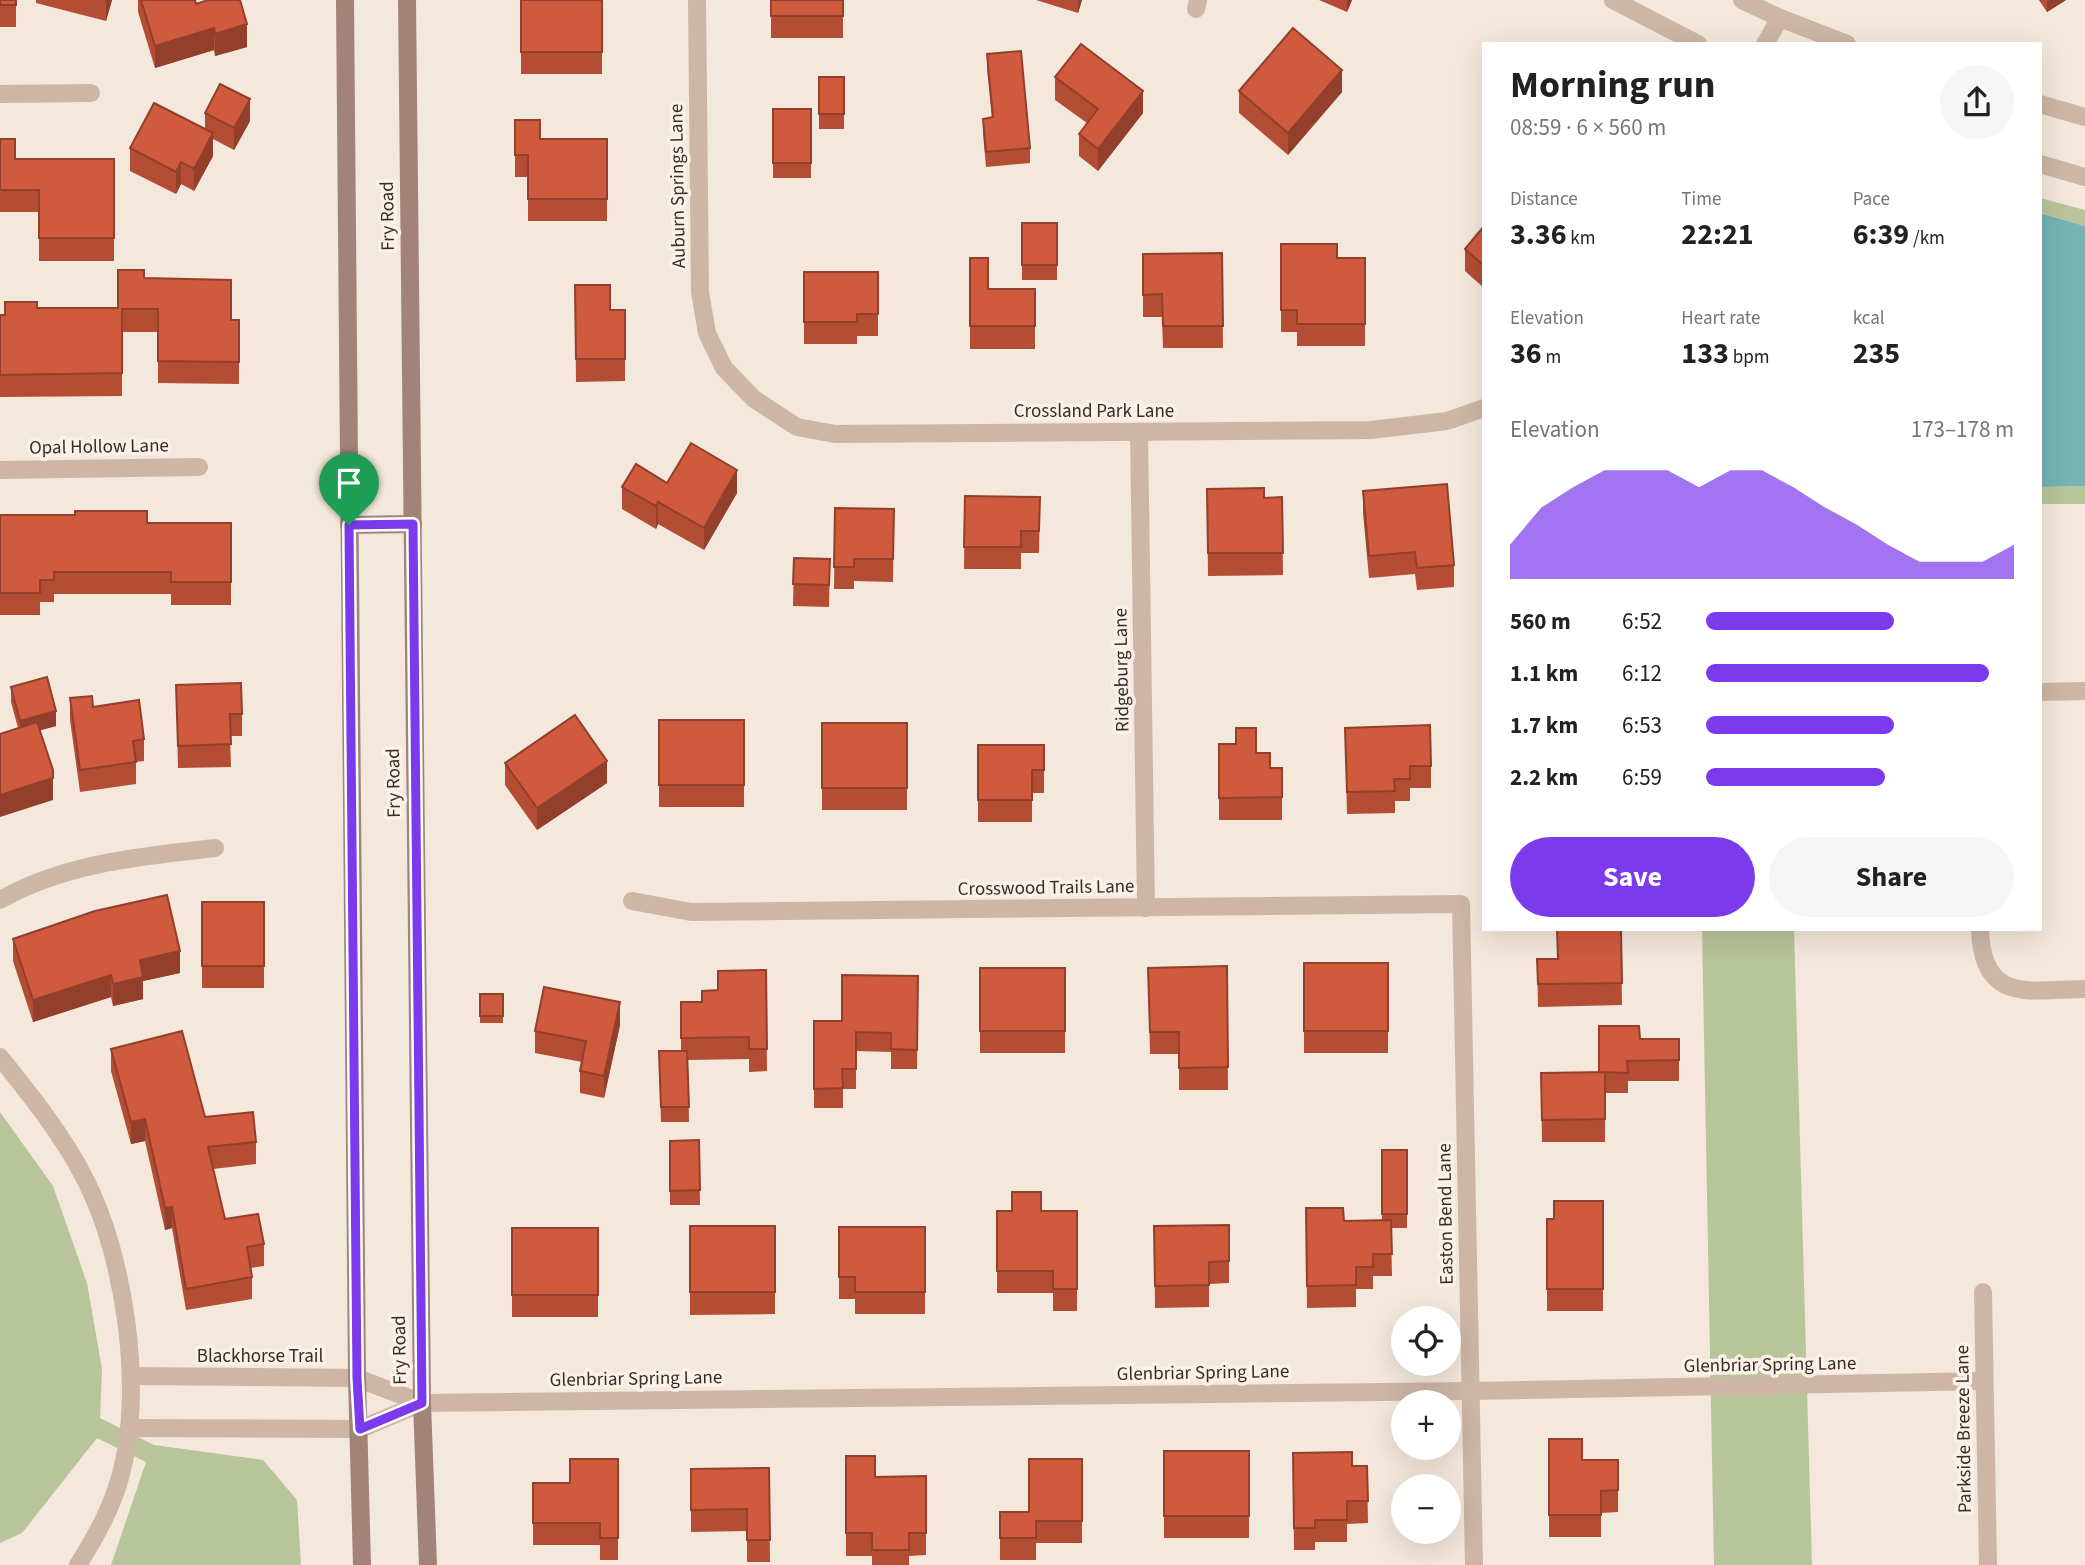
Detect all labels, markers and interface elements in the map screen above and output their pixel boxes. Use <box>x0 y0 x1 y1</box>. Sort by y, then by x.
text: Morning run <box>1510 58 1715 112</box>
button: share <box>1940 65 2014 139</box>
street label: Auburn Springs Lane <box>663 104 693 268</box>
text: 08:59 · 6 × 560 m <box>1510 111 1666 144</box>
street label: Fry Road <box>374 181 402 251</box>
text: Distance <box>1510 186 1578 213</box>
text: Time <box>1681 186 1721 213</box>
text: Pace <box>1853 186 1890 213</box>
text: 3.36 <box>1510 213 1567 256</box>
text: 22:21 <box>1681 213 1754 256</box>
text: 6:39 <box>1853 213 1909 256</box>
text: km <box>1567 225 1596 252</box>
text: /km <box>1909 225 1945 252</box>
text: Elevation <box>1510 305 1584 332</box>
text: Heart rate <box>1681 305 1760 332</box>
text: kcal <box>1853 305 1885 332</box>
text: 36 <box>1510 332 1542 375</box>
text: 133 <box>1681 332 1729 375</box>
text: 235 <box>1853 332 1900 375</box>
text: m <box>1542 344 1561 371</box>
text: bpm <box>1729 344 1769 371</box>
street label: Crossland Park Lane <box>1014 398 1174 425</box>
text: Elevation <box>1510 413 1600 446</box>
text: 173–178 m <box>1911 413 2014 446</box>
street label: Opal Hollow Lane <box>29 432 169 462</box>
pin <box>319 453 379 525</box>
icon: arrive <box>330 464 368 502</box>
text: 560 m <box>1510 605 1571 638</box>
text: 6:52 <box>1622 605 1662 638</box>
street label: Ridgeburg Lane <box>1107 608 1137 732</box>
text: 1.1 km <box>1510 657 1578 690</box>
text: 6:12 <box>1622 657 1662 690</box>
text: 1.7 km <box>1510 709 1578 742</box>
text: 6:53 <box>1622 709 1662 742</box>
street label: Fry Road <box>380 748 408 818</box>
text: 2.2 km <box>1510 761 1578 794</box>
text: 6:59 <box>1622 761 1662 794</box>
button: Save <box>1510 837 1755 917</box>
button: Share <box>1769 837 2014 917</box>
street label: Crosswood Trails Lane <box>957 873 1135 903</box>
street label: Easton Bend Lane <box>1431 1143 1461 1285</box>
map controls <box>1391 1306 1461 1544</box>
button: locate <box>1391 1306 1461 1376</box>
street label: Fry Road <box>386 1315 414 1385</box>
street label: Blackhorse Trail <box>197 1343 323 1370</box>
street label: Parkside Breeze Lane <box>1949 1345 1979 1513</box>
street label: Glenbriar Spring Lane <box>1684 1350 1856 1380</box>
street label: Glenbriar Spring Lane <box>1117 1358 1289 1388</box>
street label: Glenbriar Spring Lane <box>550 1364 722 1394</box>
button: + <box>1391 1390 1461 1460</box>
button: − <box>1391 1474 1461 1544</box>

